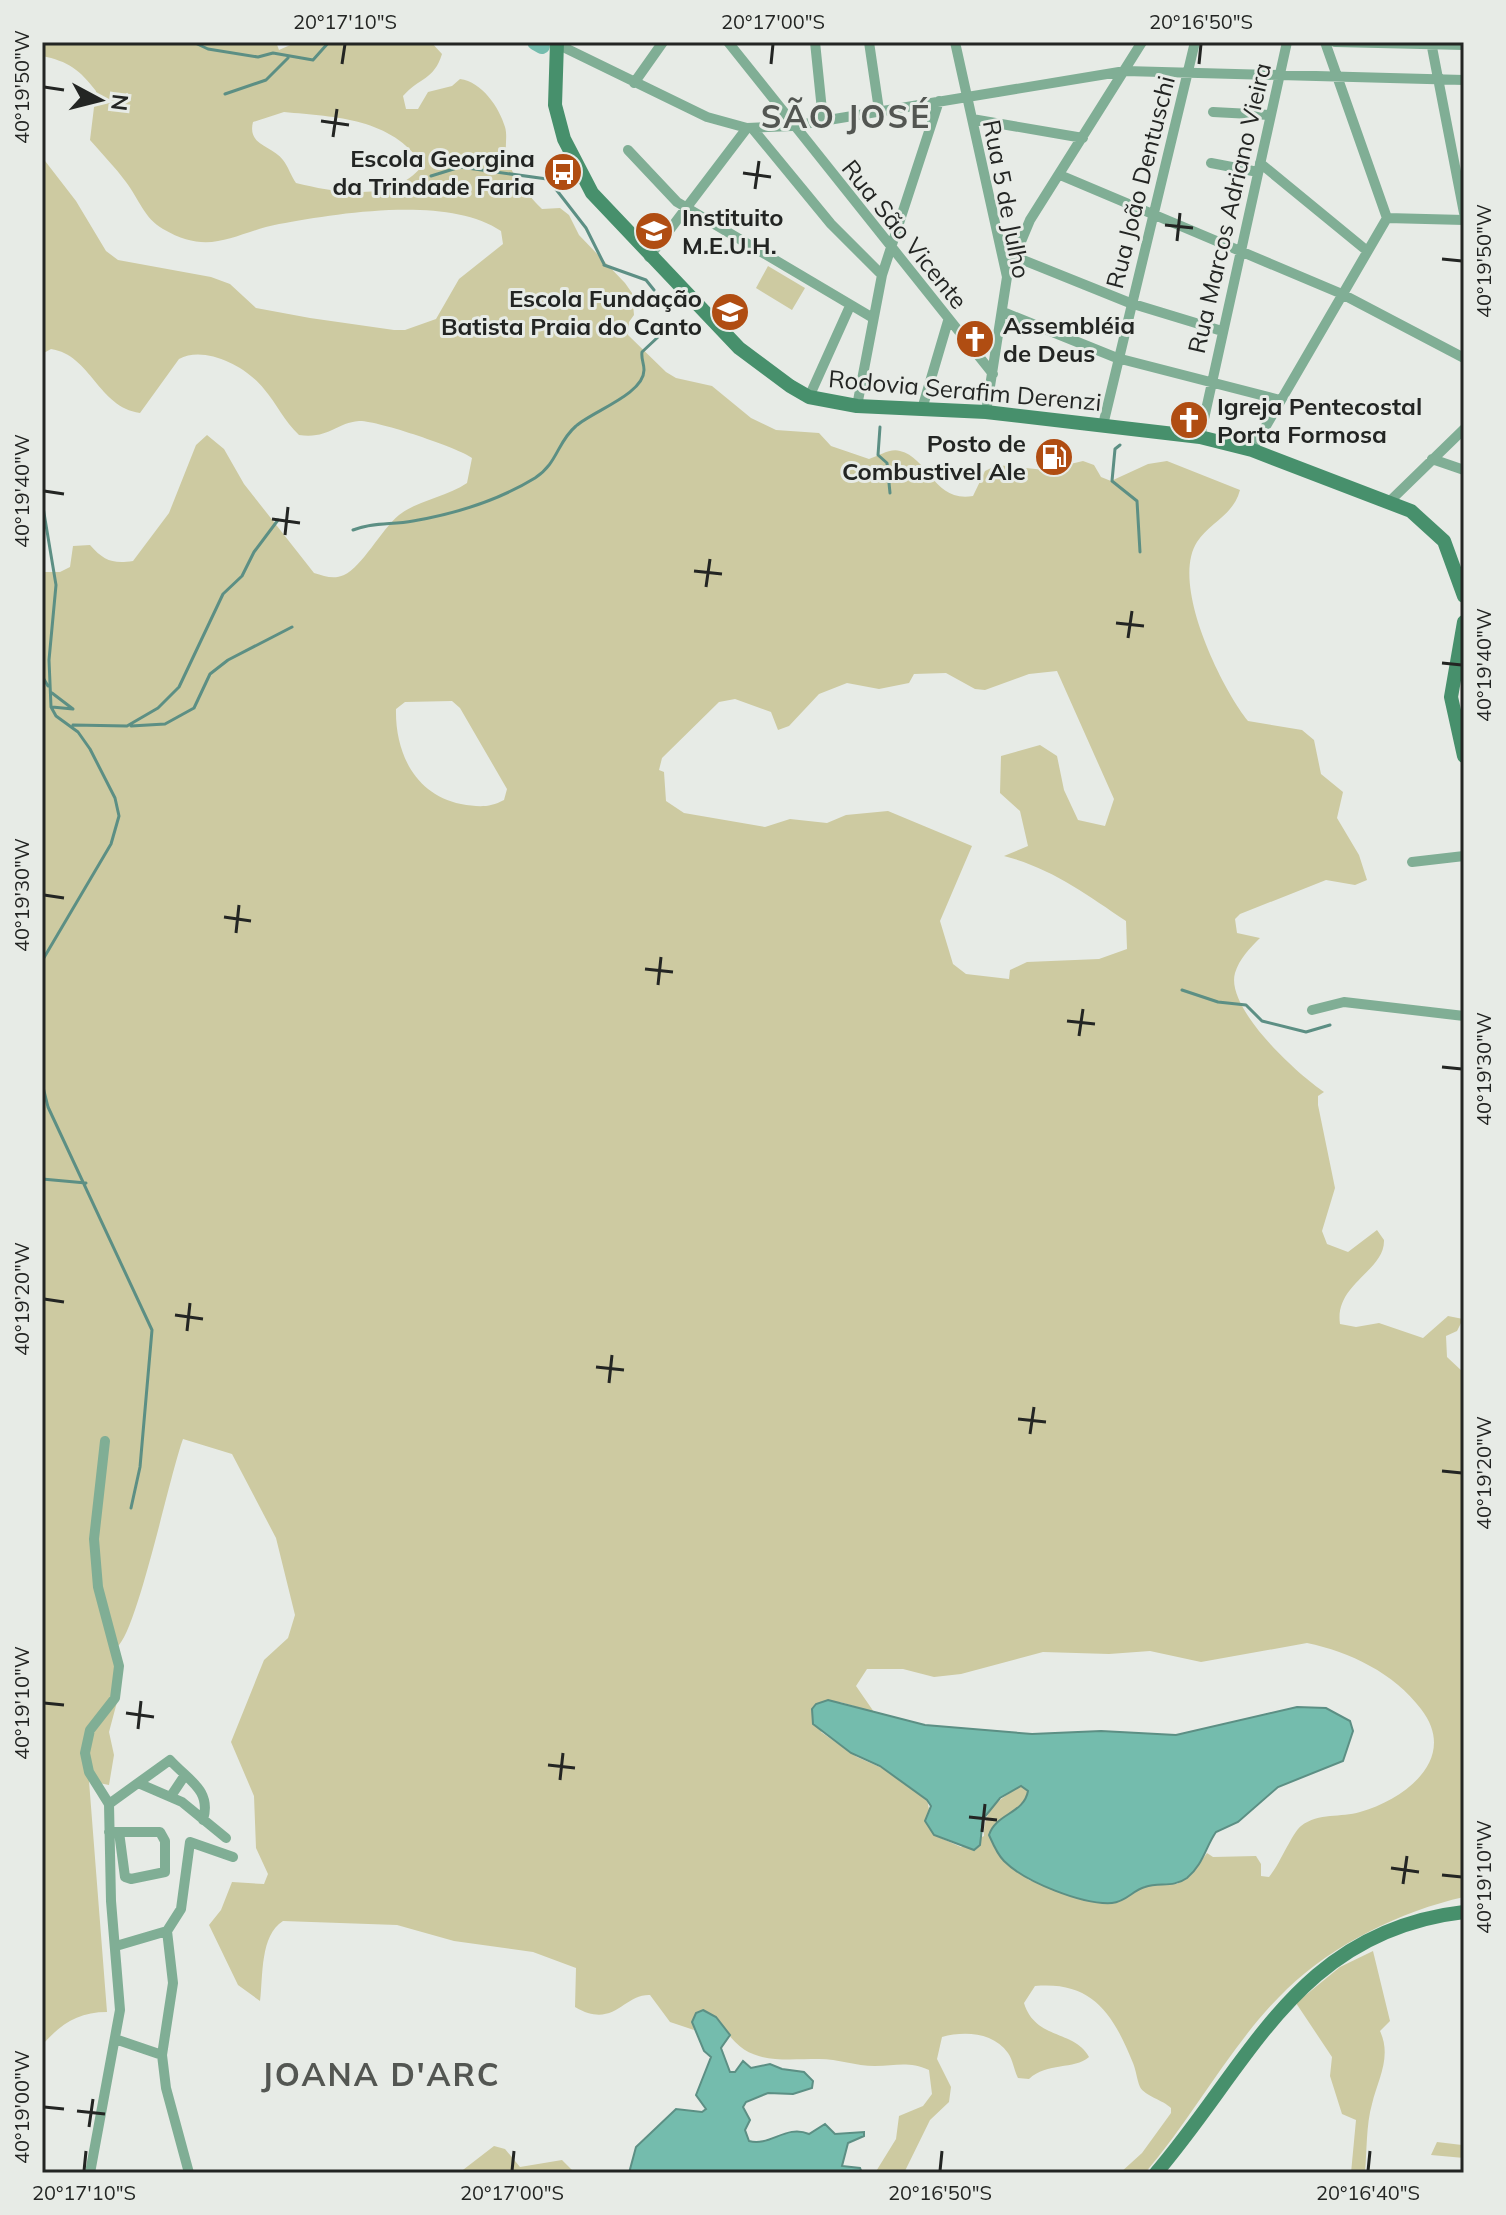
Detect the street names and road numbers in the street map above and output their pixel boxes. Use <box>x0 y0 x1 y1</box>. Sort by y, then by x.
street label: Rua Marcos Adriano Vieira <box>1181 60 1277 356</box>
street label: Rua João Dentuschi <box>1099 73 1181 291</box>
street label: Rua 5 de Julho <box>977 117 1037 281</box>
street label: Rua São Vicente <box>836 153 974 315</box>
street label: Rodovia Serafim Derenzi <box>827 363 1103 417</box>

